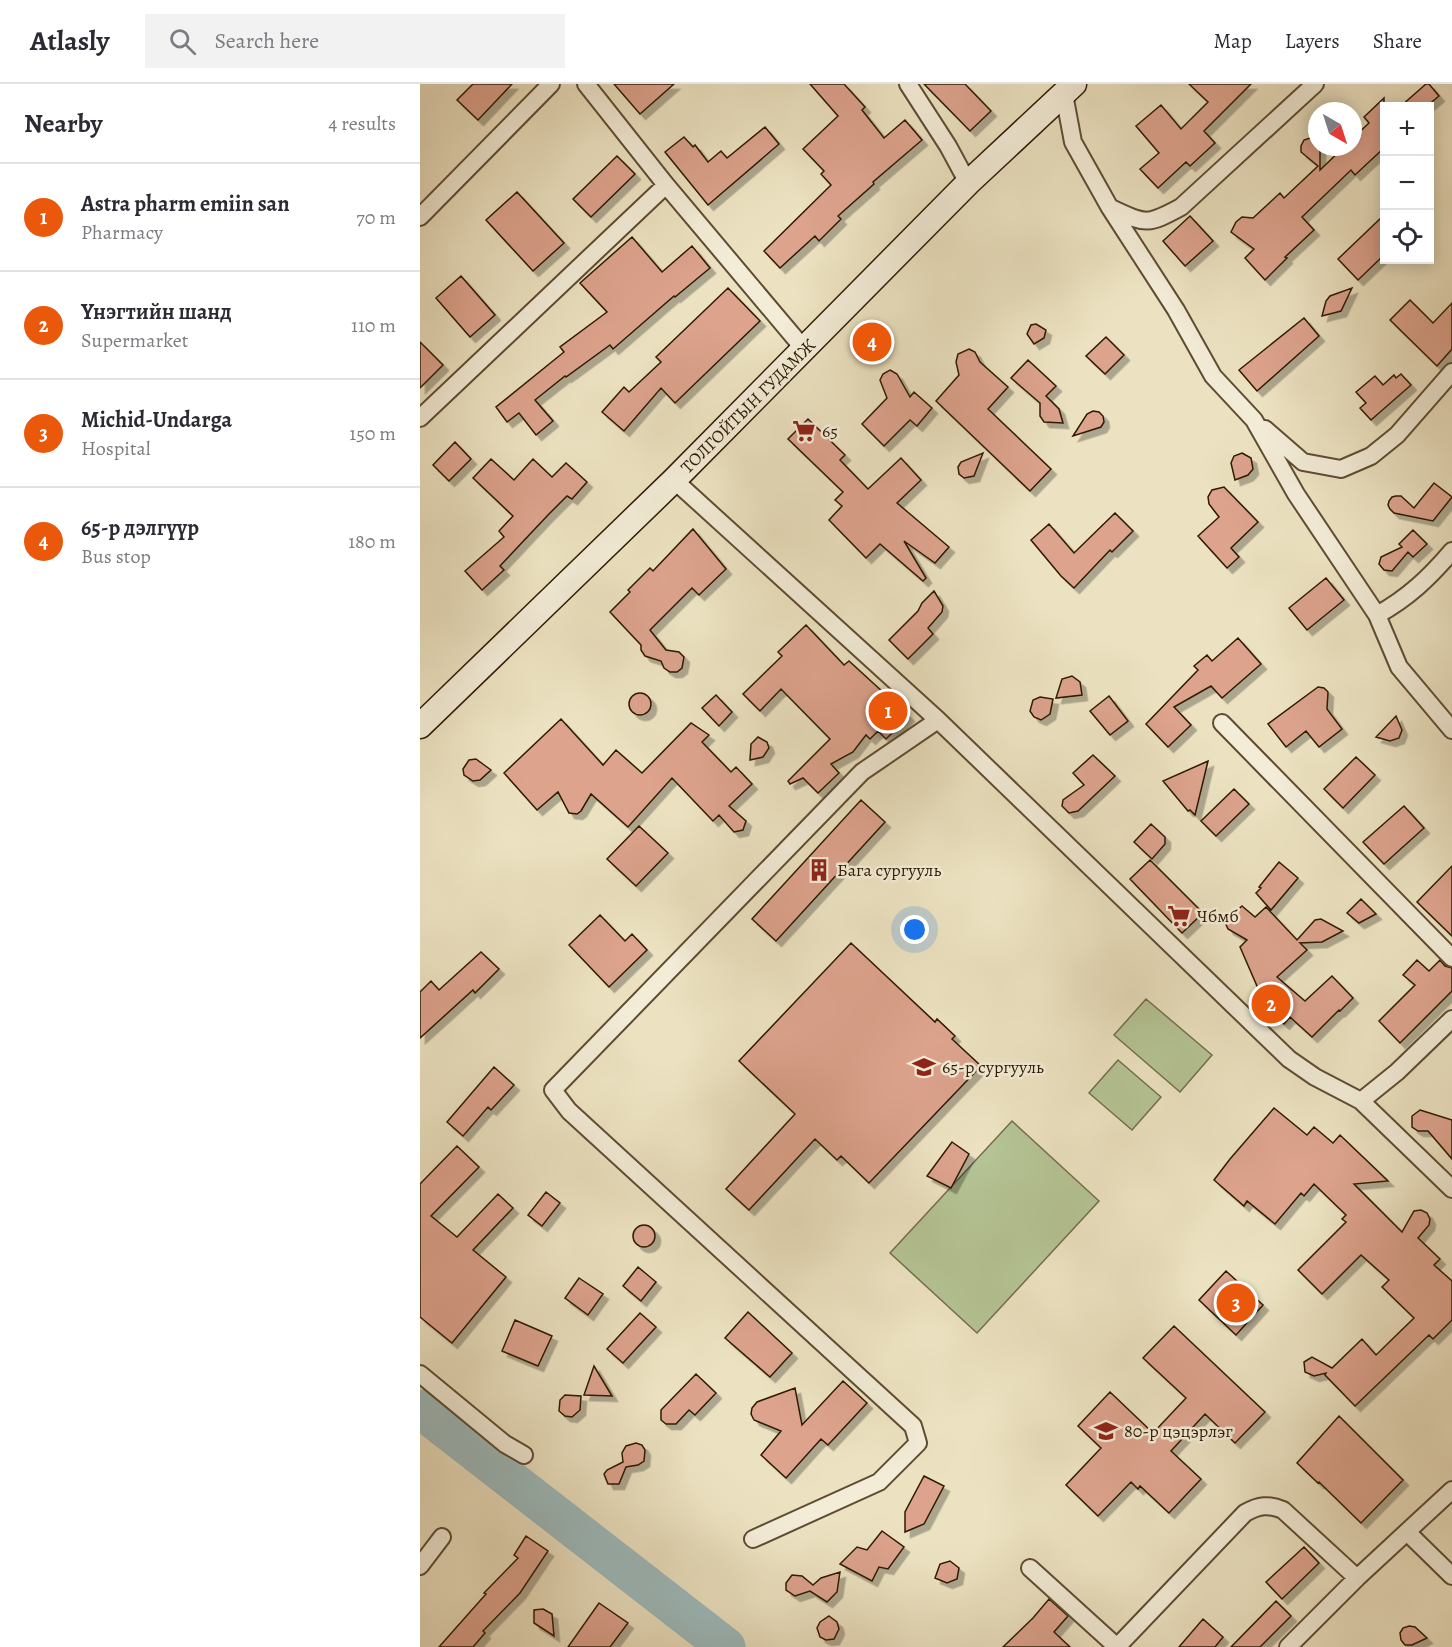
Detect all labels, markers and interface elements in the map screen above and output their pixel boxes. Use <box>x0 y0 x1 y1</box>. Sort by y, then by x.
search box <box>145 14 565 68</box>
text: Atlasly <box>30 22 109 60</box>
icon: search <box>166 25 199 58</box>
text: Search here <box>214 26 319 56</box>
text: Map <box>1213 27 1252 55</box>
text: Layers <box>1285 27 1340 55</box>
text: Share <box>1373 27 1422 55</box>
north arrow <box>1308 102 1362 156</box>
map controls <box>1380 102 1434 264</box>
button: + <box>1380 102 1434 156</box>
text: Nearby <box>24 106 103 141</box>
text: 4 results <box>328 110 396 137</box>
button: − <box>1380 156 1434 210</box>
text: Astra pharm emiin san <box>81 189 290 219</box>
text: 1 <box>40 204 47 231</box>
text: 70 m <box>356 204 396 231</box>
button: locate <box>1380 210 1434 264</box>
text: Pharmacy <box>81 219 163 246</box>
text: Үнэгтийн шанд <box>81 297 232 327</box>
text: 2 <box>39 312 48 339</box>
text: 110 m <box>351 312 396 339</box>
pin: 4 <box>852 320 892 364</box>
text: Supermarket <box>81 327 188 354</box>
street label: ТОЛГОЙТЫН ГУДАМЖ <box>675 333 821 479</box>
text: Michid-Undarga <box>81 405 232 435</box>
supermarket icon: 65 <box>791 418 817 444</box>
place label: 65 <box>822 419 838 443</box>
text: 3 <box>39 420 48 447</box>
text: 150 m <box>349 420 396 447</box>
text: Hospital <box>81 435 151 462</box>
text: 65-р дэлгүүр <box>81 513 199 543</box>
text: 4 <box>39 528 48 555</box>
text: 180 m <box>348 528 396 555</box>
text: Bus stop <box>81 543 151 570</box>
pin: 1 <box>868 688 908 734</box>
building icon: Бага сургууль <box>806 857 832 883</box>
place label: Бага сургууль <box>837 858 942 882</box>
supermarket icon: Чбмб <box>1166 903 1192 929</box>
place label: Чбмб <box>1197 904 1239 928</box>
your location <box>900 915 929 944</box>
pin: 2 <box>1252 982 1290 1026</box>
school or university icon: 65-р сургууль <box>911 1054 937 1080</box>
place label: 65-р сургууль <box>942 1055 1044 1079</box>
pin: 3 <box>1216 1280 1256 1326</box>
school or university icon: 80-р цэцэрлэг <box>1093 1418 1119 1444</box>
place label: 80-р цэцэрлэг <box>1124 1419 1233 1443</box>

